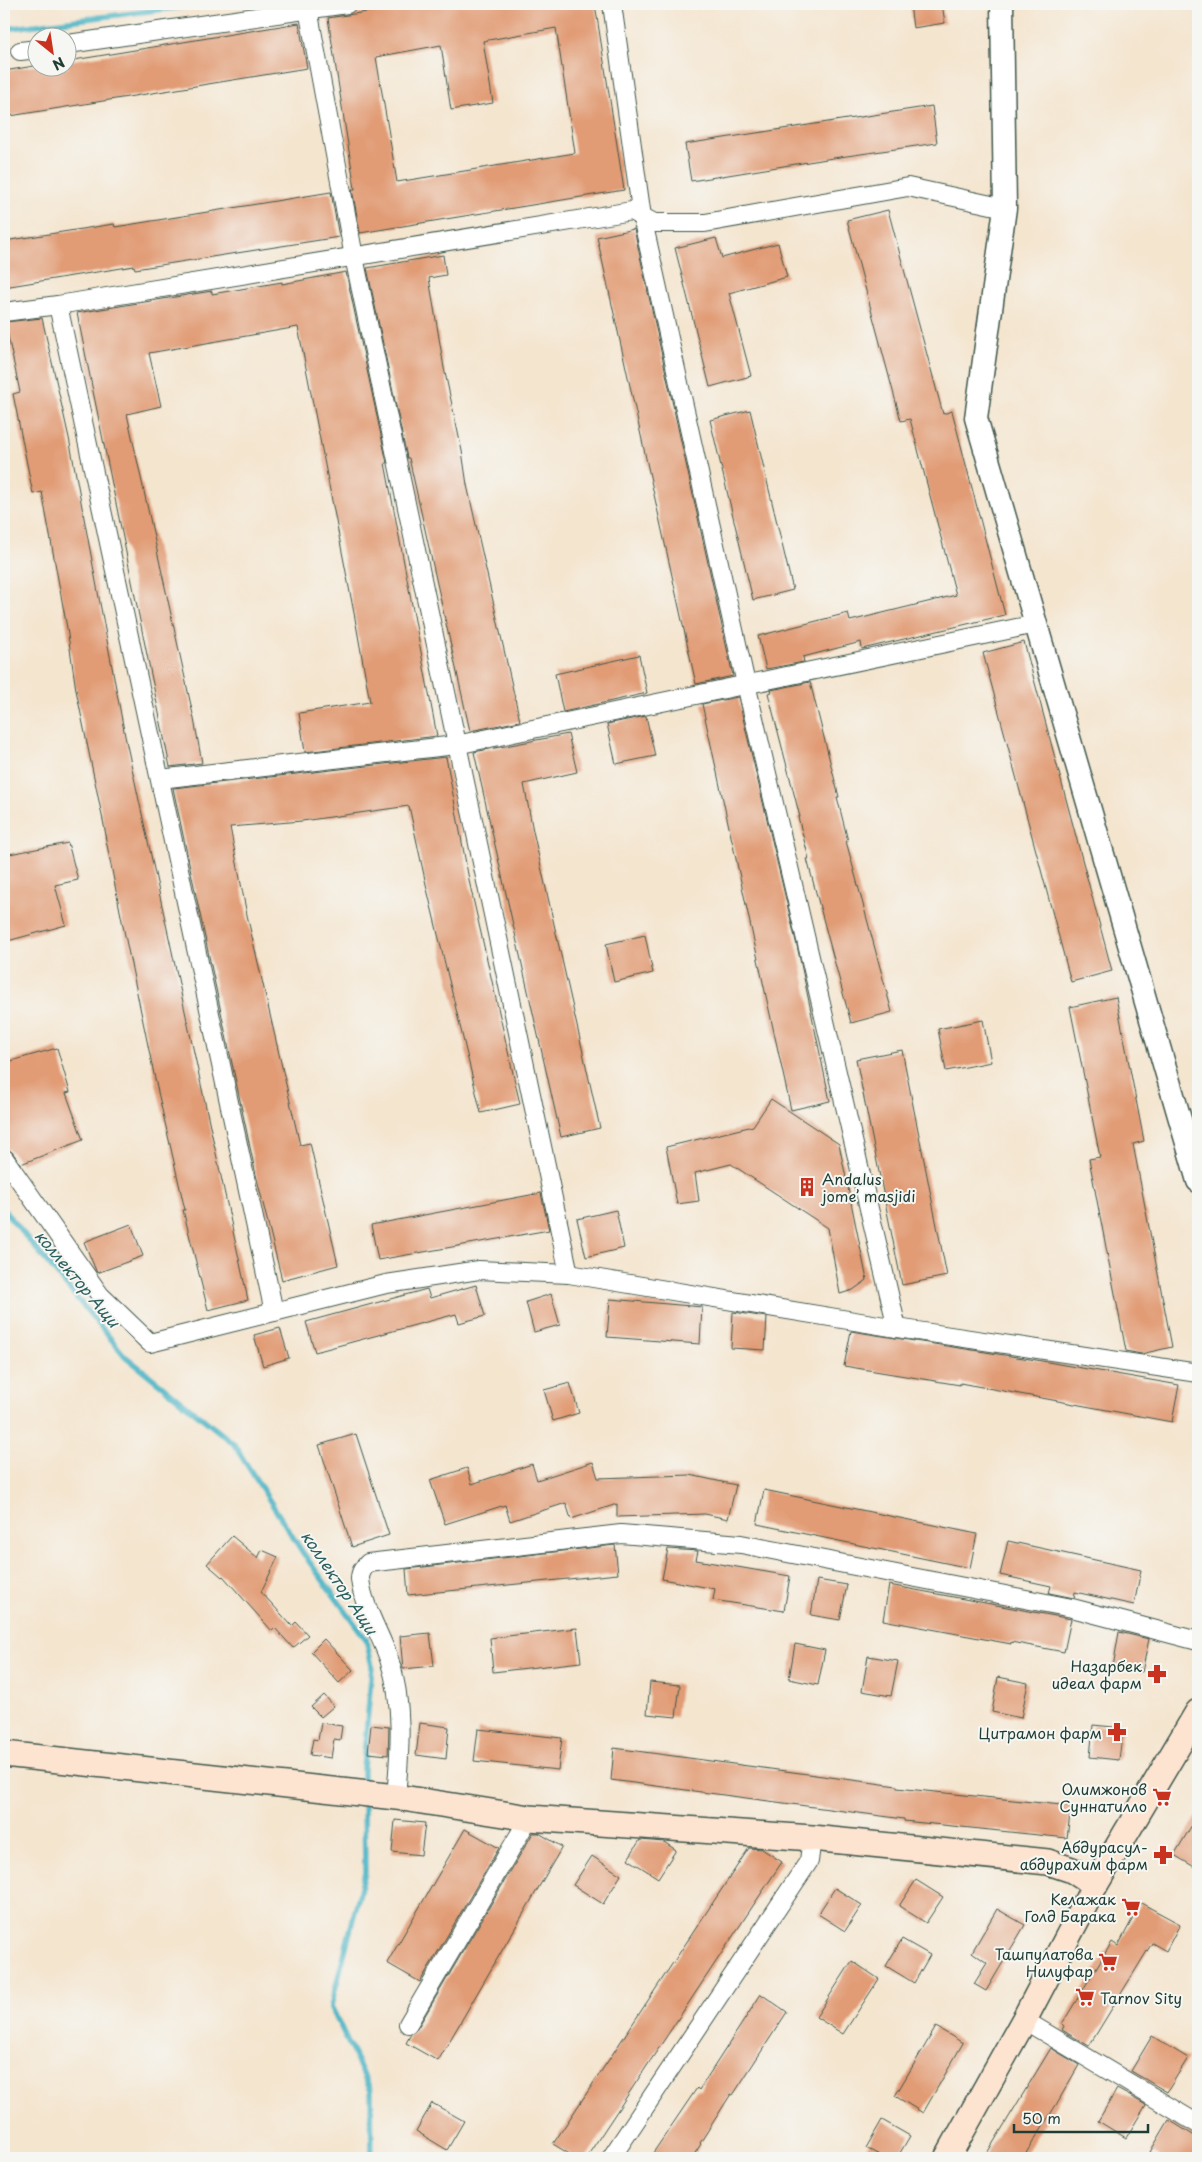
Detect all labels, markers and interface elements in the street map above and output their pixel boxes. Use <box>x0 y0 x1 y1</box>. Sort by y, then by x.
north arrow <box>28 28 78 78</box>
text: N <box>49 52 69 76</box>
place label: Andalus jome’ masjidi <box>820 1167 916 1207</box>
building icon: Andalus jome’ masjidi <box>796 1176 818 1198</box>
water label: коллектор Ащи <box>30 1224 127 1333</box>
water label: коллектор Ащи <box>296 1525 385 1640</box>
place label: Назарбек идеал фарм <box>1052 1654 1142 1694</box>
pharmacy icon: Назарбек идеал фарм <box>1146 1663 1168 1685</box>
place label: Цитрамон фарм <box>979 1721 1102 1744</box>
pharmacy icon: Цитрамон фарм <box>1106 1721 1128 1743</box>
place label: Олимжонов Суннатилло <box>1059 1777 1147 1817</box>
supermarket icon: Олимжонов Суннатилло <box>1151 1786 1173 1808</box>
place label: Абдурасул- абдурахим фарм <box>1020 1835 1148 1875</box>
pharmacy icon: Абдурасул- абдурахим фарм <box>1152 1844 1174 1866</box>
place label: Келажак Голд Барака <box>1025 1887 1117 1927</box>
supermarket icon: Келажак Голд Барака <box>1120 1896 1142 1918</box>
place label: Ташпулатова Нилуфар <box>995 1942 1094 1982</box>
supermarket icon: Ташпулатова Нилуфар <box>1097 1951 1119 1973</box>
supermarket icon: Tarnov Sity <box>1074 1986 1096 2008</box>
place label: Tarnov Sity <box>1100 1986 1182 2009</box>
scale bar <box>1014 2102 1148 2134</box>
text: 50 m <box>1022 2106 1061 2129</box>

